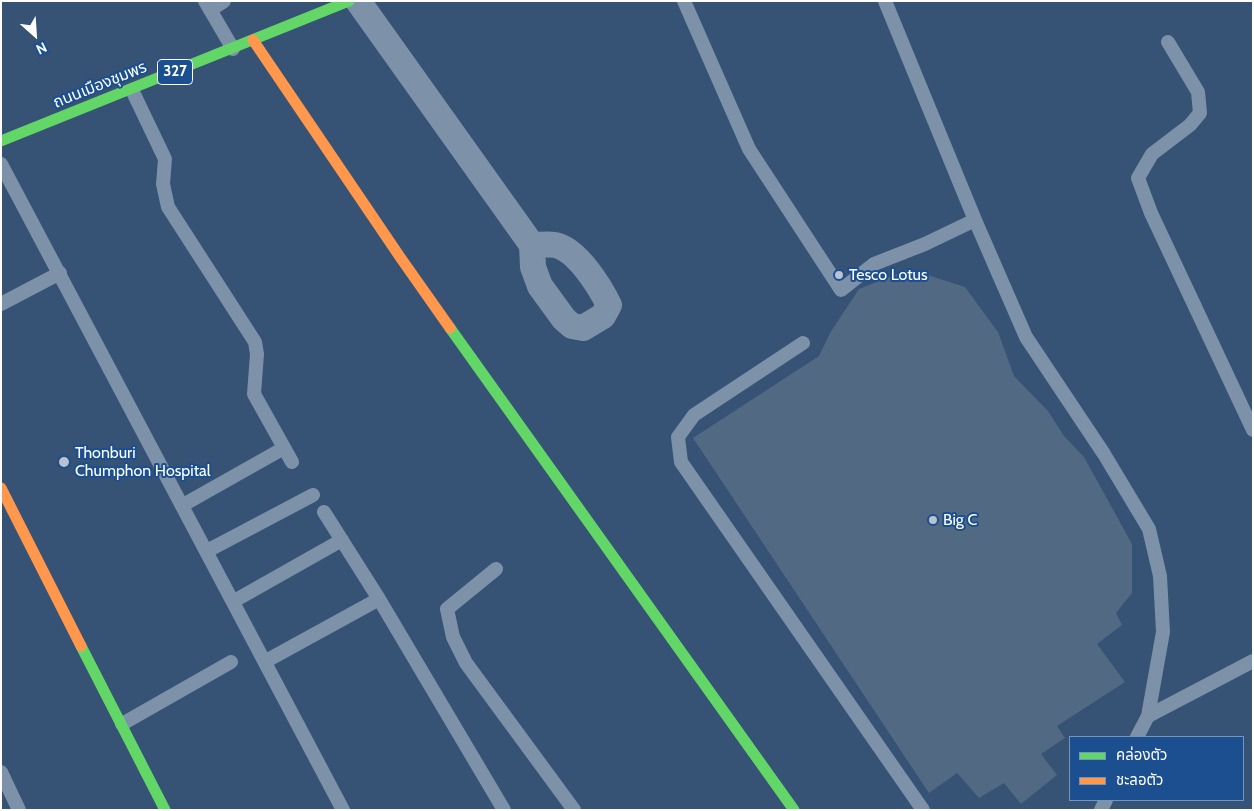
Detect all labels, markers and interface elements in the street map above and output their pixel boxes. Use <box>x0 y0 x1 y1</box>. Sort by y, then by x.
north arrow <box>10 10 60 60</box>
text: N <box>33 38 50 59</box>
street label: ถนนเมืองชุมพร <box>50 58 150 112</box>
road number: 327 <box>158 60 192 84</box>
place label: Tesco Lotus <box>849 265 928 285</box>
marker: Tesco Lotus <box>833 269 845 281</box>
place label: Thonburi Chumphon Hospital <box>75 443 211 481</box>
marker: Thonburi Chumphon Hospital <box>57 455 71 469</box>
place label: Big C <box>943 510 977 530</box>
marker: Big C <box>927 514 939 526</box>
legend <box>1069 736 1244 801</box>
text: คล่องตัว <box>1116 746 1167 764</box>
text: ชะลอตัว <box>1116 771 1163 789</box>

